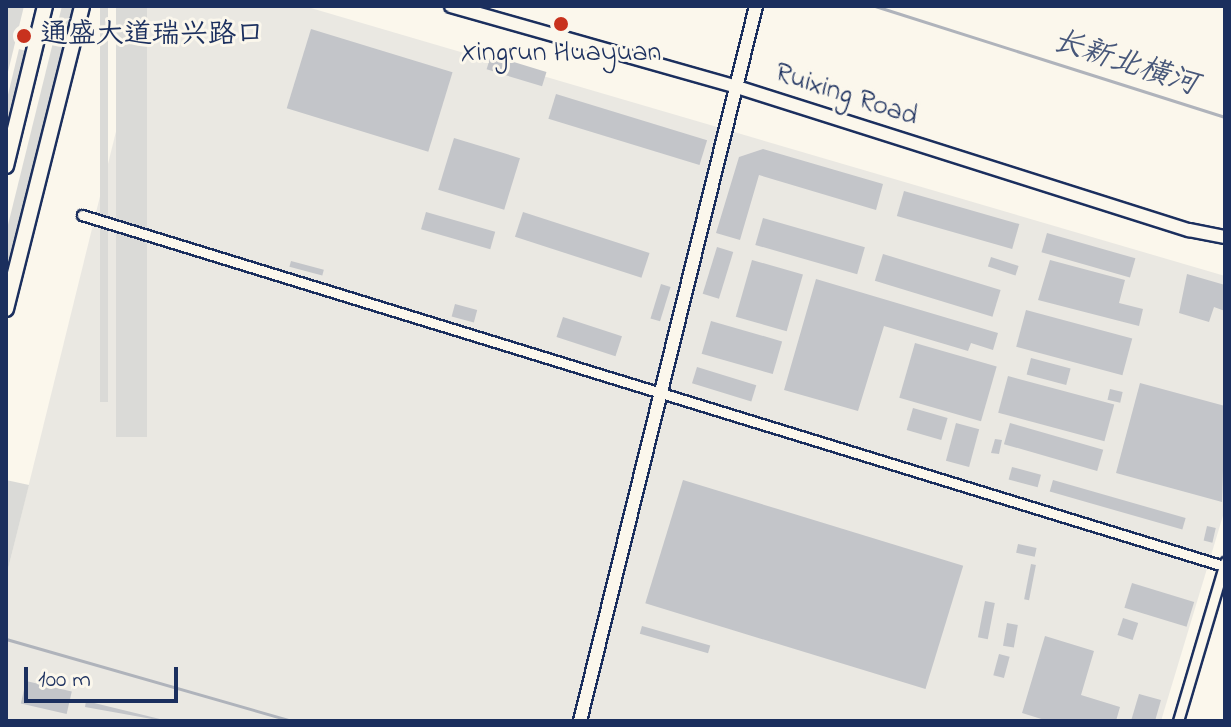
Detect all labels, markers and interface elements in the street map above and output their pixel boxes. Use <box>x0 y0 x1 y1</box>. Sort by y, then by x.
marker: Xingrun Huayuan <box>552 15 570 33</box>
place label: 通盛大道瑞兴路口 <box>40 19 264 53</box>
water label: 长新北横河 <box>1048 24 1202 104</box>
marker: 通盛大道瑞兴路口 <box>15 27 33 45</box>
place label: Xingrun Huayuan <box>461 37 661 71</box>
street label: Ruixing Road <box>770 57 922 135</box>
scale bar <box>28 651 182 701</box>
text: 100 m <box>38 663 91 698</box>

